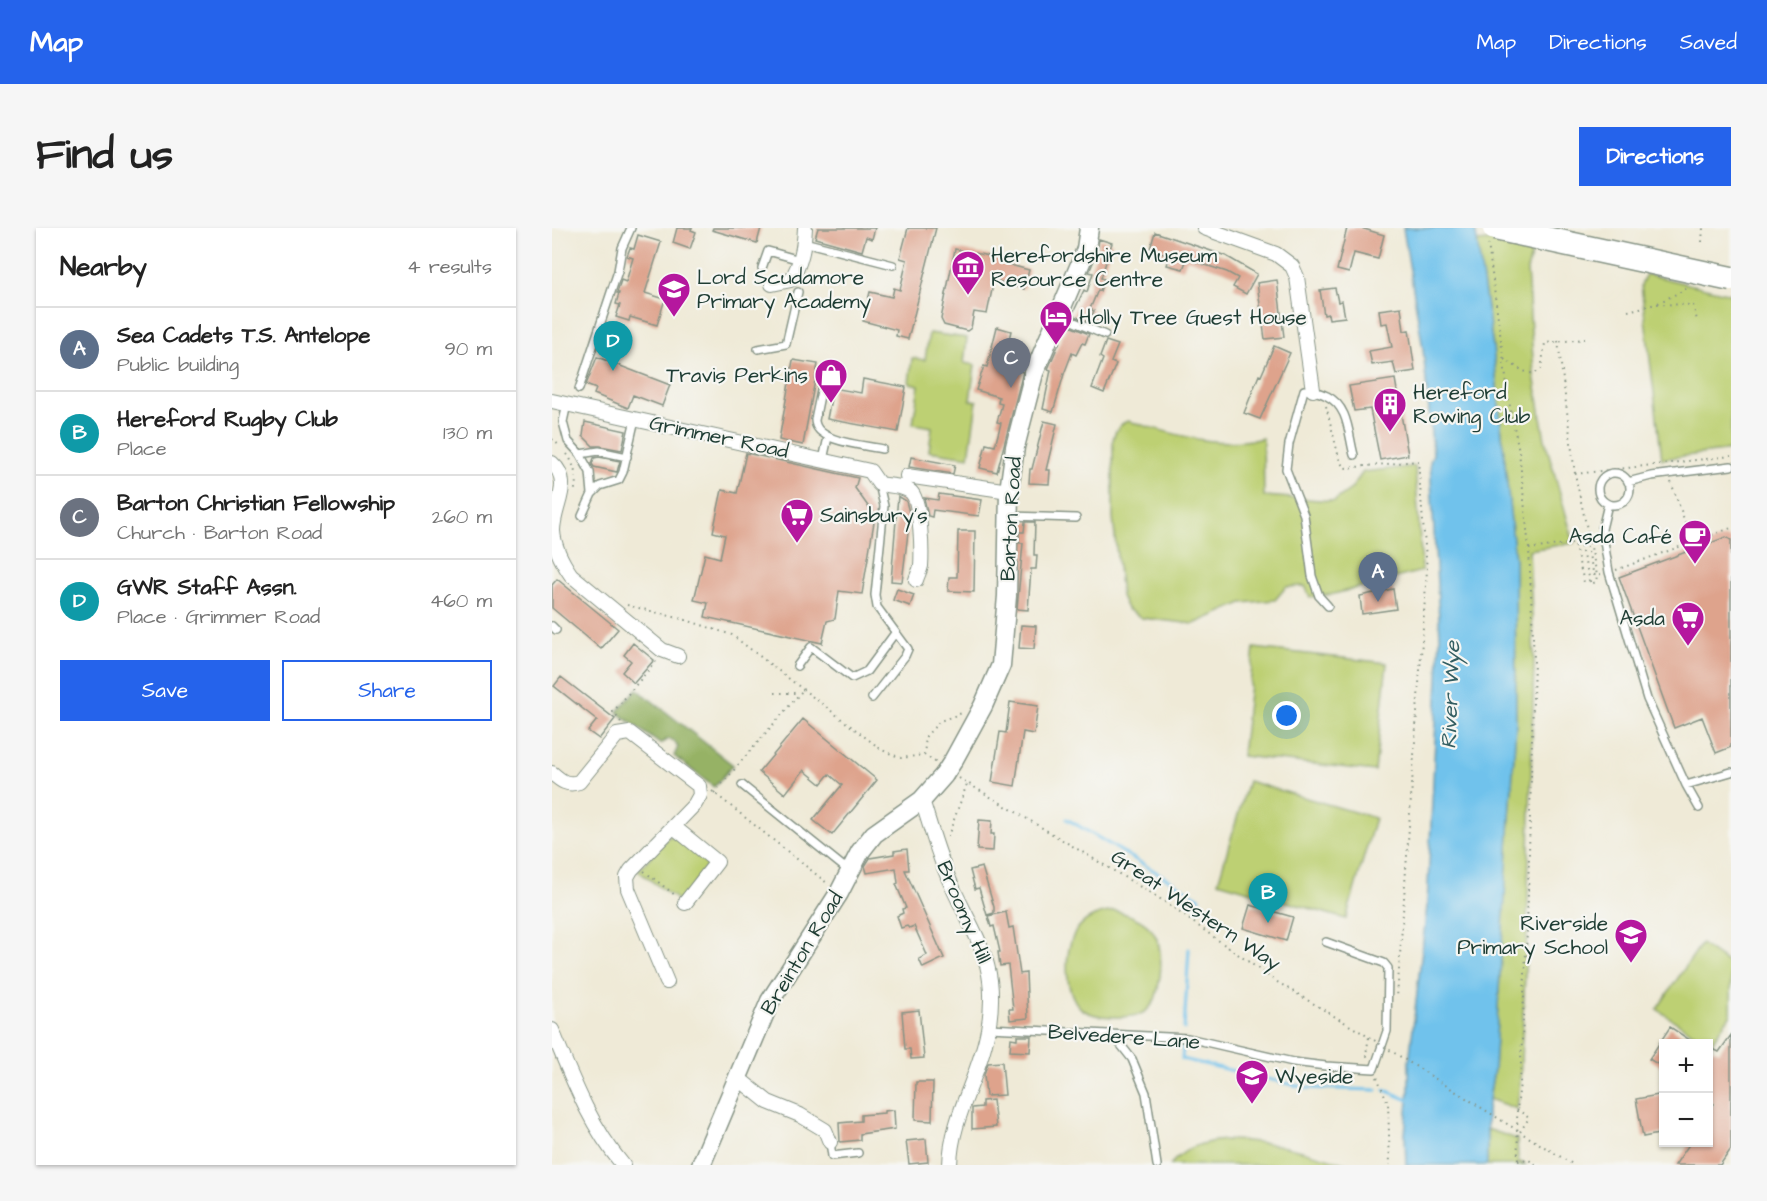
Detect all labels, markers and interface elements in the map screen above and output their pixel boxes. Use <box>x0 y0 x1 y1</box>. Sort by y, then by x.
text: Map <box>30 23 83 62</box>
text: Map <box>1476 28 1516 57</box>
text: Directions <box>1549 28 1647 57</box>
text: Saved <box>1680 28 1737 57</box>
text: Find us <box>36 127 173 185</box>
button: Directions <box>1579 127 1731 186</box>
place label: Herefordshire Museum Resource Centre <box>991 241 1218 294</box>
text: Nearby <box>60 249 147 285</box>
museum icon: Herefordshire Museum Resource Centre <box>950 249 986 296</box>
text: 4 results <box>407 253 492 281</box>
place label: Lord Scudamore Primary Academy <box>697 263 872 318</box>
school or university icon: Lord Scudamore Primary Academy <box>656 271 692 318</box>
hotel icon: Holly Tree Guest House <box>1038 299 1074 346</box>
place label: Holly Tree Guest House <box>1079 303 1307 334</box>
text: Sea Cadets T.S. Antelope <box>117 320 370 351</box>
pin: D <box>594 322 632 371</box>
text: A <box>73 335 86 363</box>
text: 90 m <box>444 335 492 363</box>
pin: C <box>992 338 1030 388</box>
text: Public building <box>117 351 239 379</box>
shop icon: Travis Perkins <box>813 357 849 404</box>
place label: Travis Perkins <box>666 361 808 390</box>
place label: Hereford Rowing Club <box>1413 378 1531 433</box>
building icon: Hereford Rowing Club <box>1372 386 1408 433</box>
text: Hereford Rugby Club <box>117 404 338 435</box>
street label: Grimmer Road <box>647 408 791 466</box>
text: B <box>72 419 87 447</box>
text: 130 m <box>443 419 492 447</box>
text: Place <box>117 435 167 463</box>
street label: Barton Road <box>993 456 1029 582</box>
text: Barton Christian Fellowship <box>117 488 395 519</box>
supermarket icon: Sainsbury's <box>779 497 815 544</box>
place label: Sainsbury's <box>820 501 928 532</box>
text: C <box>72 503 87 531</box>
text: 260 m <box>432 503 492 531</box>
cafe icon: Asda Café <box>1677 518 1713 565</box>
text: Church · Barton Road <box>117 519 322 547</box>
place label: Asda Café <box>1569 522 1672 551</box>
pin: A <box>1358 552 1398 602</box>
text: GWR Staff Assn. <box>117 572 297 603</box>
text: D <box>73 587 86 615</box>
text: 460 m <box>430 587 492 615</box>
supermarket icon: Asda <box>1670 600 1706 647</box>
text: Place · Grimmer Road <box>117 603 320 631</box>
place label: Asda <box>1620 604 1665 633</box>
water label: River Wye <box>1434 639 1469 750</box>
button: Save <box>60 660 270 721</box>
button: Share <box>282 660 492 721</box>
your location <box>1272 701 1301 730</box>
street label: Great Western Way <box>1104 842 1287 980</box>
street label: Broomy Hill <box>928 856 999 969</box>
pin: B <box>1248 874 1288 923</box>
street label: Breinton Road <box>754 886 850 1020</box>
place label: Riverside Primary School <box>1457 909 1608 964</box>
school or university icon: Riverside Primary School <box>1613 917 1649 964</box>
street label: Belvedere Lane <box>1047 1017 1201 1057</box>
map controls <box>1659 1039 1713 1147</box>
button: + <box>1659 1039 1713 1093</box>
school or university icon: Wyeside <box>1234 1058 1270 1105</box>
place label: Wyeside <box>1275 1062 1353 1093</box>
button: − <box>1659 1093 1713 1147</box>

